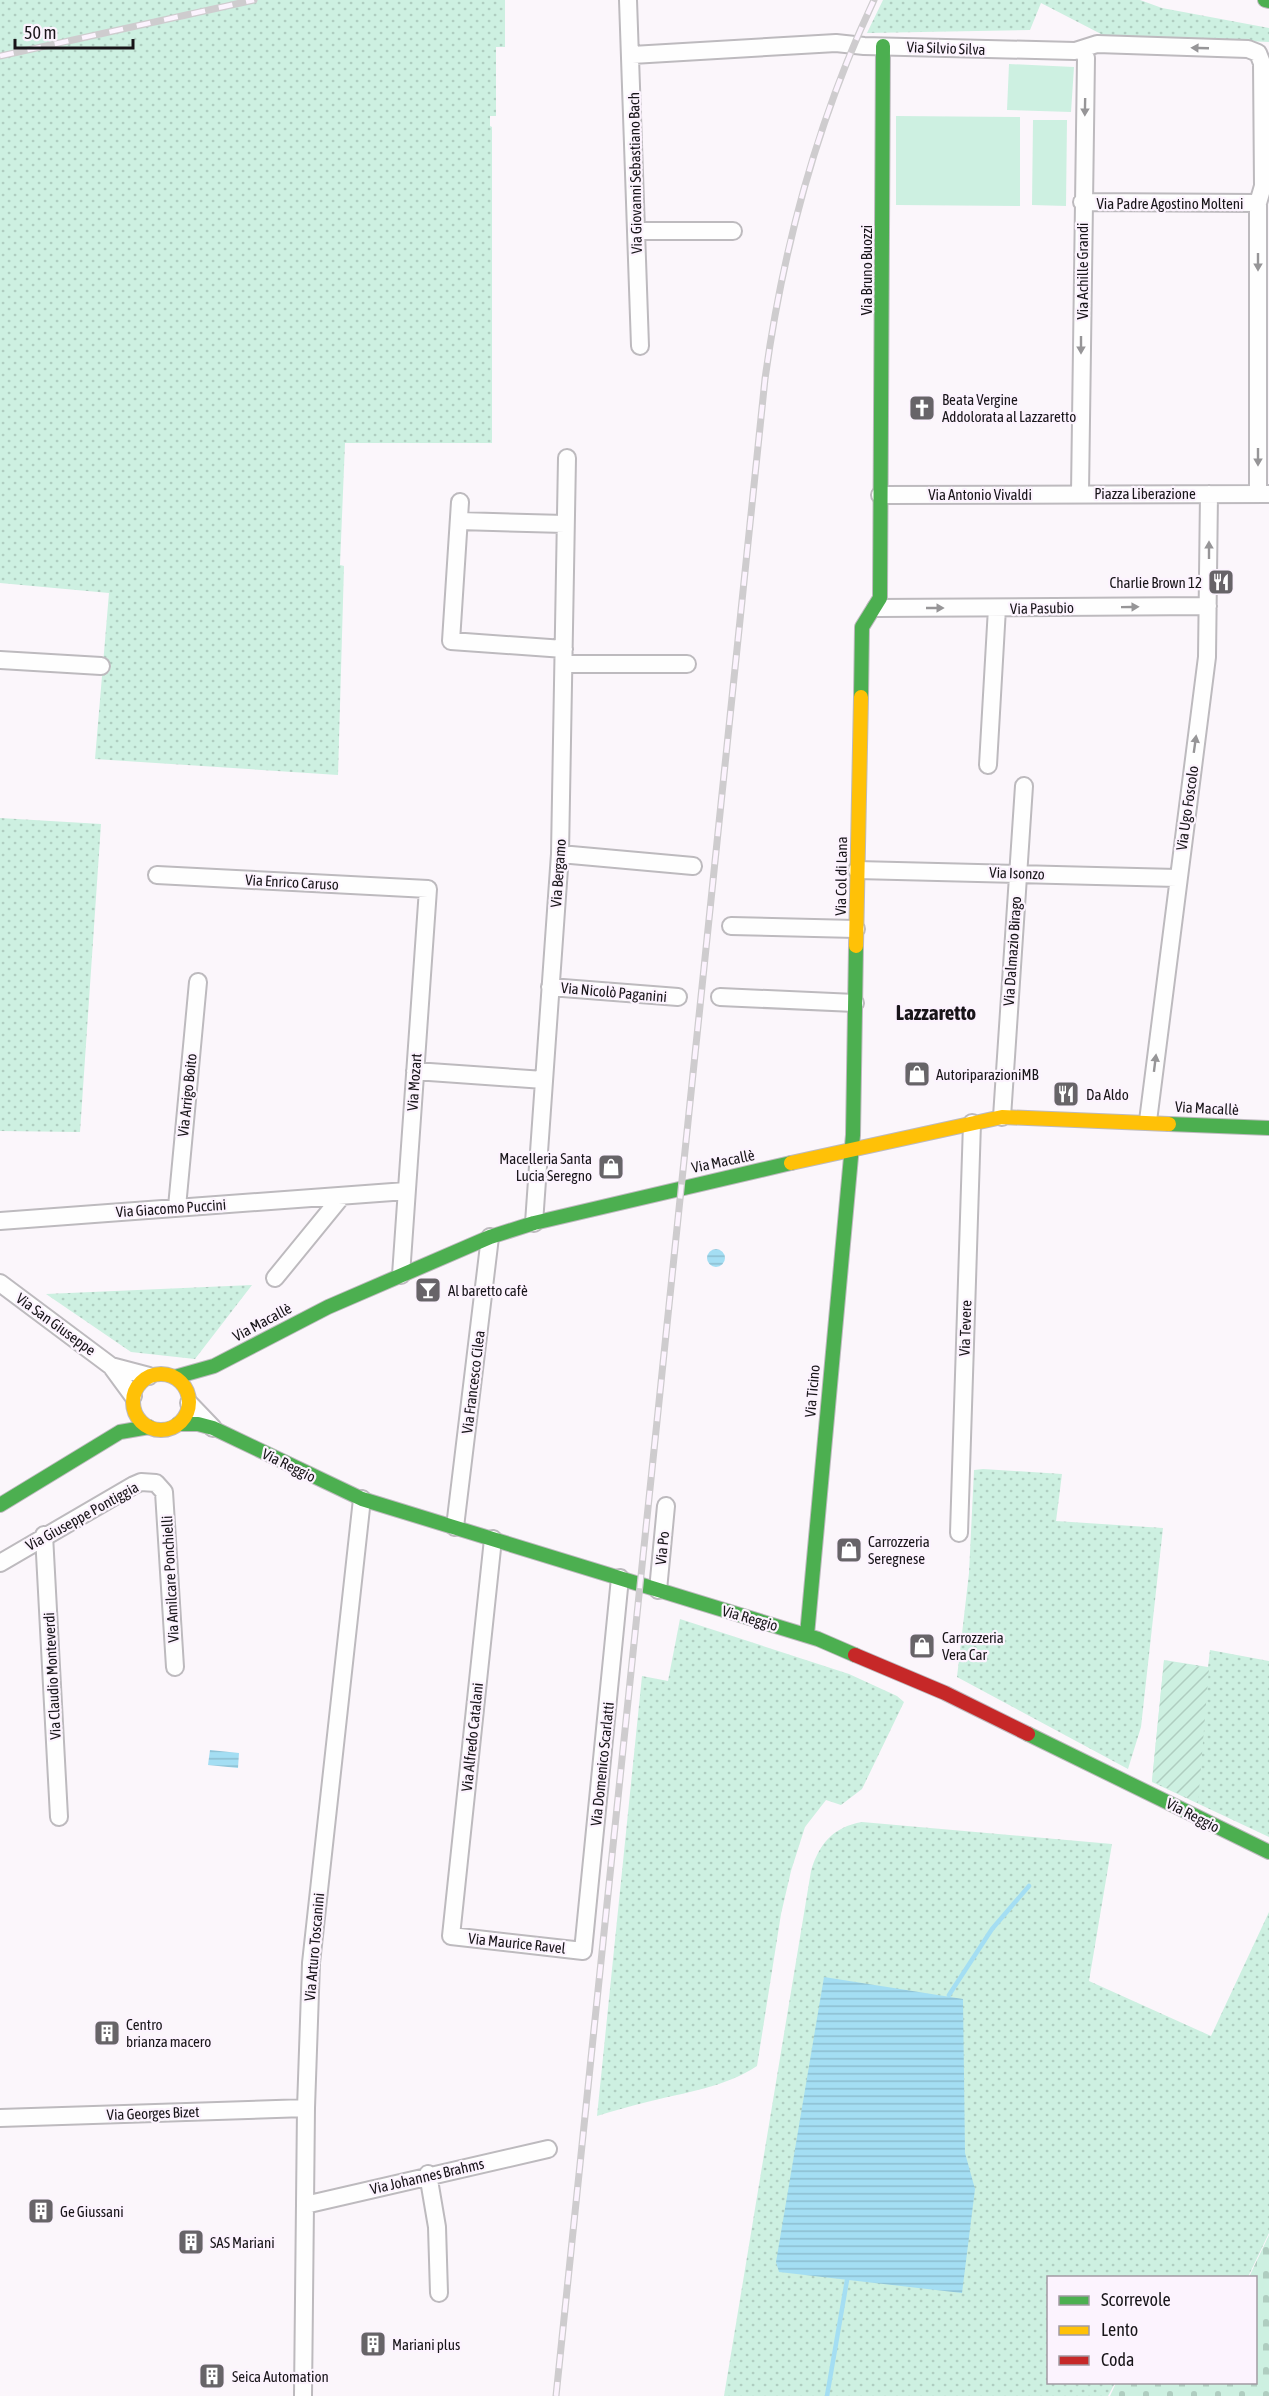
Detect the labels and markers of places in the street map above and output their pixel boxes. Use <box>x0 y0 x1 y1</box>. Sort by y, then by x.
place label: Beata Vergine Addolorata al Lazzaretto <box>942 391 1076 425</box>
church icon: Beata Vergine Addolorata al Lazzaretto <box>907 393 937 423</box>
restaurant icon: Charlie Brown 12 <box>1206 567 1236 597</box>
place label: Charlie Brown 12 <box>1109 574 1202 591</box>
shop icon: AutoriparazioniMB <box>902 1059 932 1089</box>
place label: AutoriparazioniMB <box>936 1066 1039 1083</box>
restaurant icon: Da Aldo <box>1051 1079 1081 1109</box>
place label: Da Aldo <box>1086 1086 1129 1103</box>
place label: Macelleria Santa Lucia Seregno <box>499 1150 592 1184</box>
shop icon: Macelleria Santa Lucia Seregno <box>596 1152 626 1182</box>
bar icon: Al baretto cafè <box>413 1275 443 1305</box>
place label: Al baretto cafè <box>448 1282 528 1299</box>
place label: Carrozzeria Seregnese <box>868 1533 930 1567</box>
shop icon: Carrozzeria Seregnese <box>834 1535 864 1565</box>
place label: Carrozzeria Vera Car <box>942 1629 1004 1663</box>
shop icon: Carrozzeria Vera Car <box>907 1631 937 1661</box>
place label: Centro brianza macero <box>126 2016 211 2050</box>
building icon: Centro brianza macero <box>92 2018 122 2048</box>
building icon: Ge Giussani <box>26 2196 56 2226</box>
place label: Ge Giussani <box>60 2203 124 2220</box>
building icon: SAS Mariani <box>176 2227 206 2257</box>
place label: SAS Mariani <box>210 2234 275 2251</box>
building icon: Mariani plus <box>358 2329 388 2359</box>
place label: Mariani plus <box>392 2336 460 2353</box>
building icon: Seica Automation <box>197 2361 227 2391</box>
place label: Seica Automation <box>232 2368 329 2385</box>

